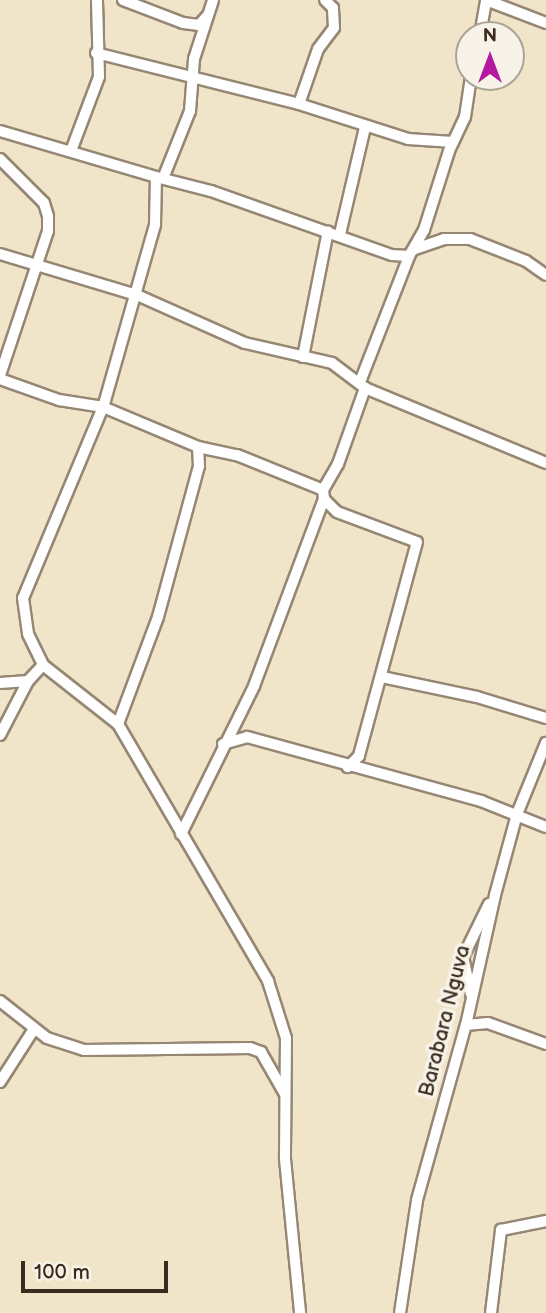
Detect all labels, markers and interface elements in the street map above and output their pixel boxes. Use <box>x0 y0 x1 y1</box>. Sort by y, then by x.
north arrow <box>455 21 525 91</box>
text: N <box>483 25 497 48</box>
street label: Barabara Nguva <box>414 943 476 1099</box>
scale bar <box>24 1246 172 1290</box>
text: 100 m <box>34 1260 90 1285</box>

